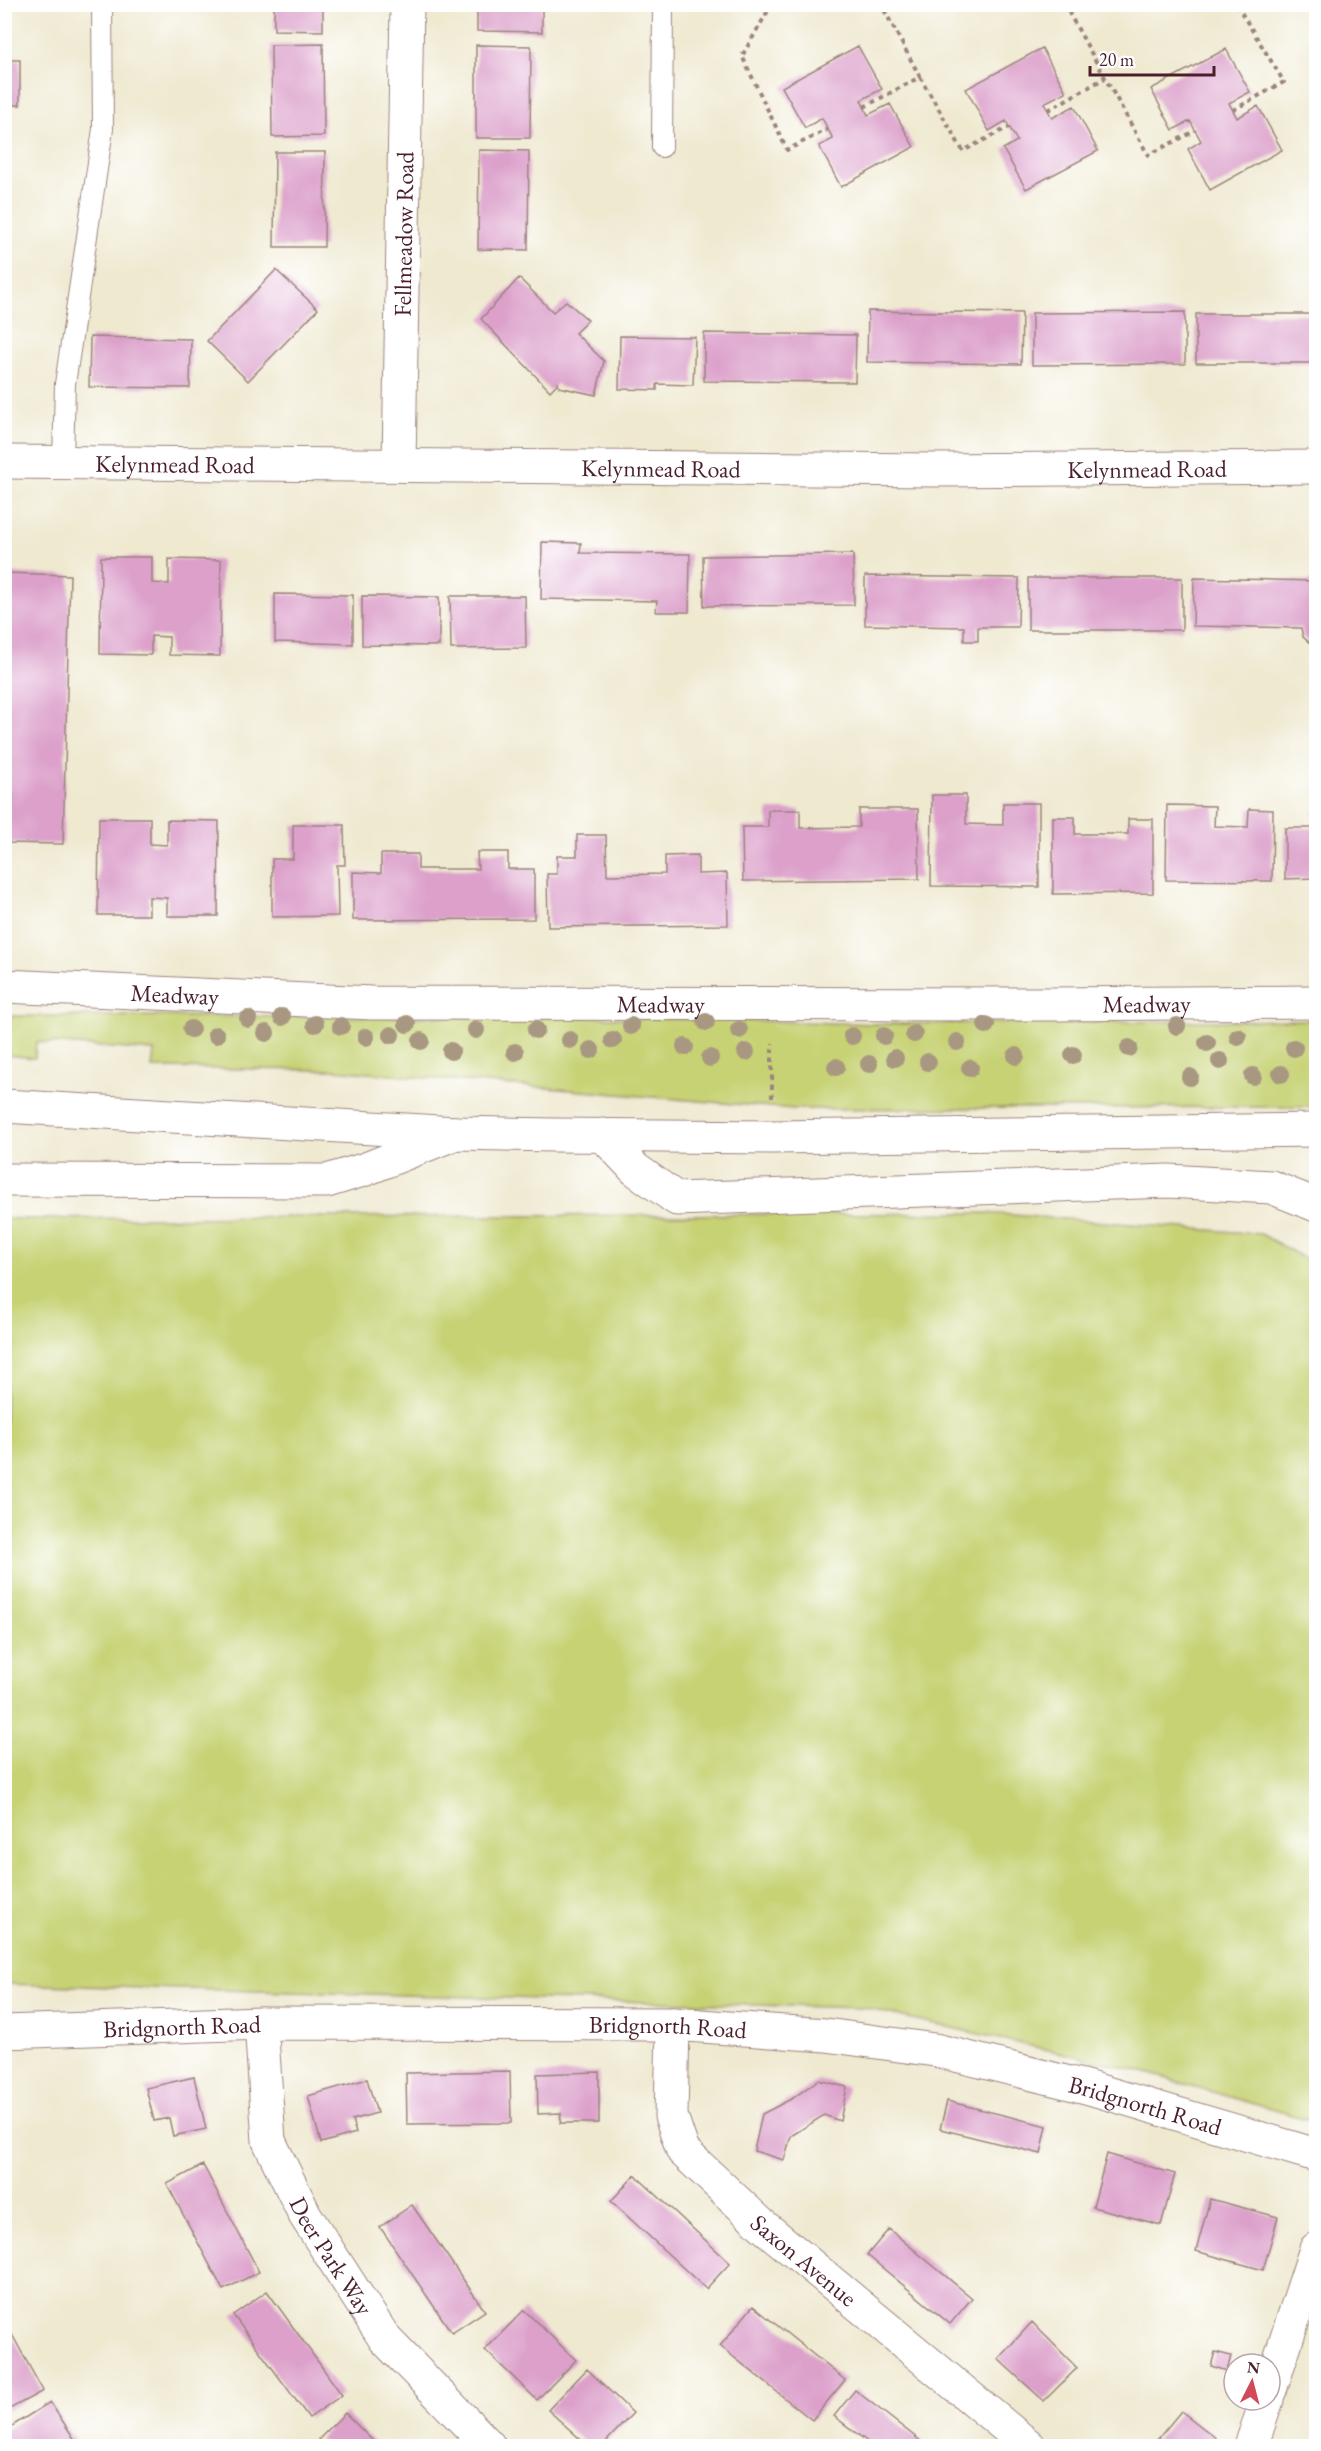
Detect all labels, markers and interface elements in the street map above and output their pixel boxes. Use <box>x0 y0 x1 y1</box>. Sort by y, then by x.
scale bar <box>1090 39 1214 77</box>
text: 20 m <box>1099 48 1134 71</box>
street label: Fellmeadow Road <box>386 150 420 317</box>
street label: Kelynmead Road <box>95 447 256 480</box>
street label: Kelynmead Road <box>581 451 742 484</box>
street label: Kelynmead Road <box>1067 452 1228 484</box>
street label: Meadway <box>130 976 220 1011</box>
street label: Meadway <box>1102 987 1191 1019</box>
street label: Meadway <box>616 988 705 1019</box>
street label: Bridgnorth Road <box>102 2007 262 2044</box>
street label: Bridgnorth Road <box>589 2008 749 2045</box>
street label: Bridgnorth Road <box>1066 2068 1226 2142</box>
street label: Deer Park Way <box>283 2191 381 2321</box>
street label: Saxon Avenue <box>744 2207 864 2313</box>
north arrow <box>1222 2352 1282 2412</box>
text: N <box>1246 2356 1261 2379</box>

